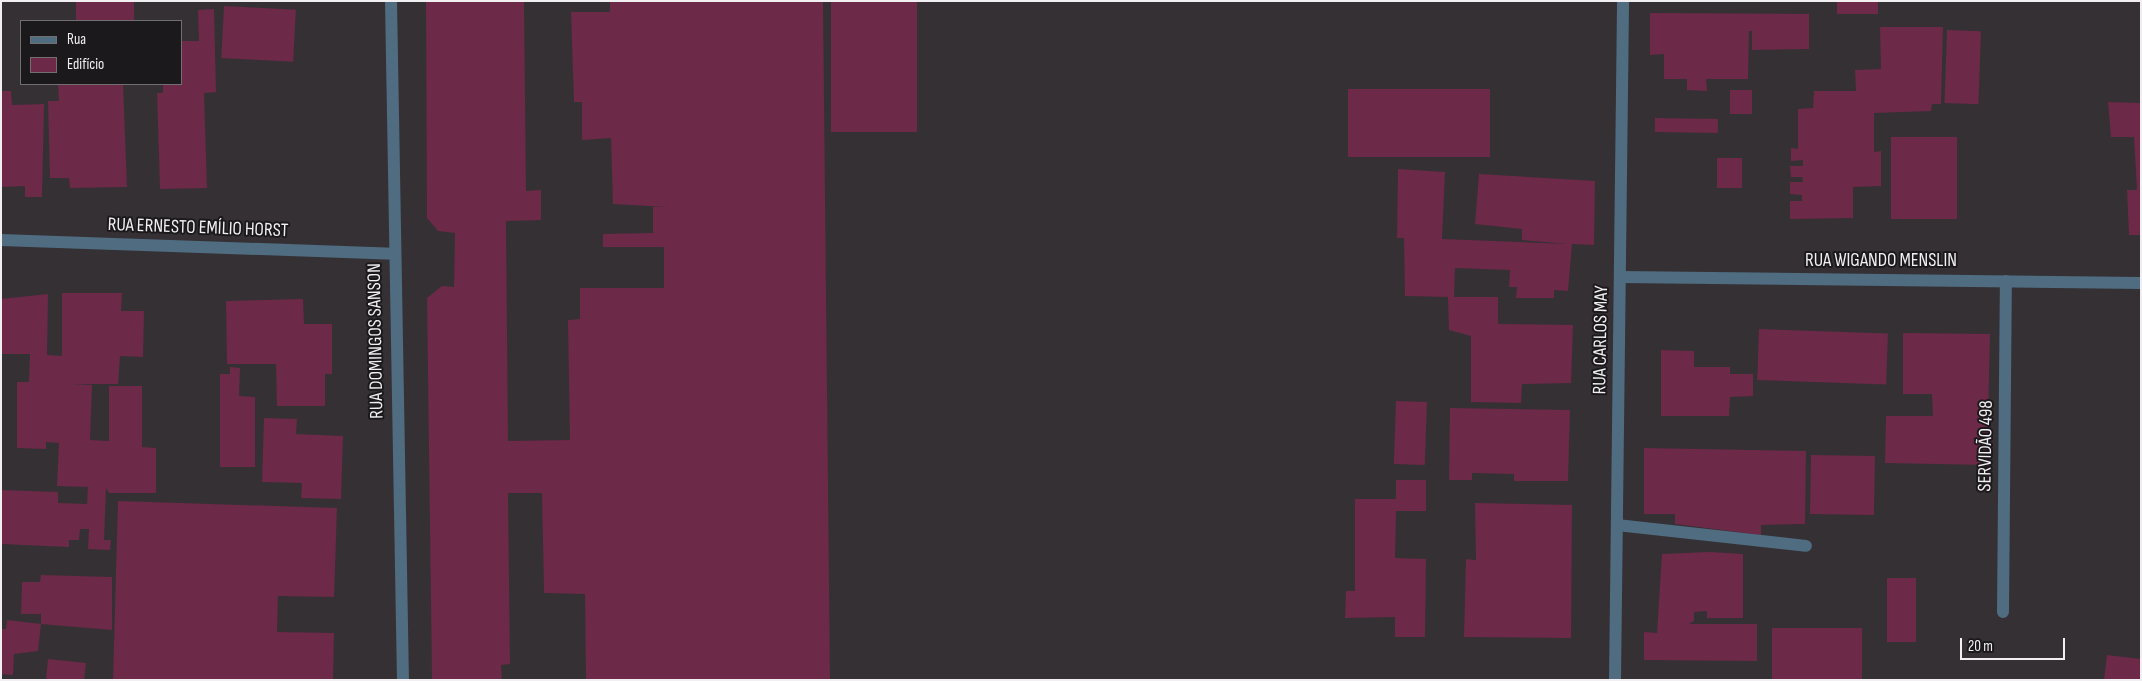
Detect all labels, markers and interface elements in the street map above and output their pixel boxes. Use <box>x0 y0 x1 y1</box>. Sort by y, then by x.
legend <box>20 20 182 85</box>
text: Rua <box>67 30 86 49</box>
text: Edifício <box>67 55 104 74</box>
street label: RUA ERNESTO EMÍLIO HORST <box>107 213 289 243</box>
street label: RUA WIGANDO MENSLIN <box>1805 250 1957 272</box>
street label: RUA DOMINGOS SANSON <box>363 263 389 419</box>
street label: RUA CARLOS MAY <box>1589 285 1613 395</box>
street label: SERVIDÃO 498 <box>1974 400 1998 492</box>
scale bar <box>1962 628 2067 660</box>
text: 20 m <box>1968 637 1993 656</box>

